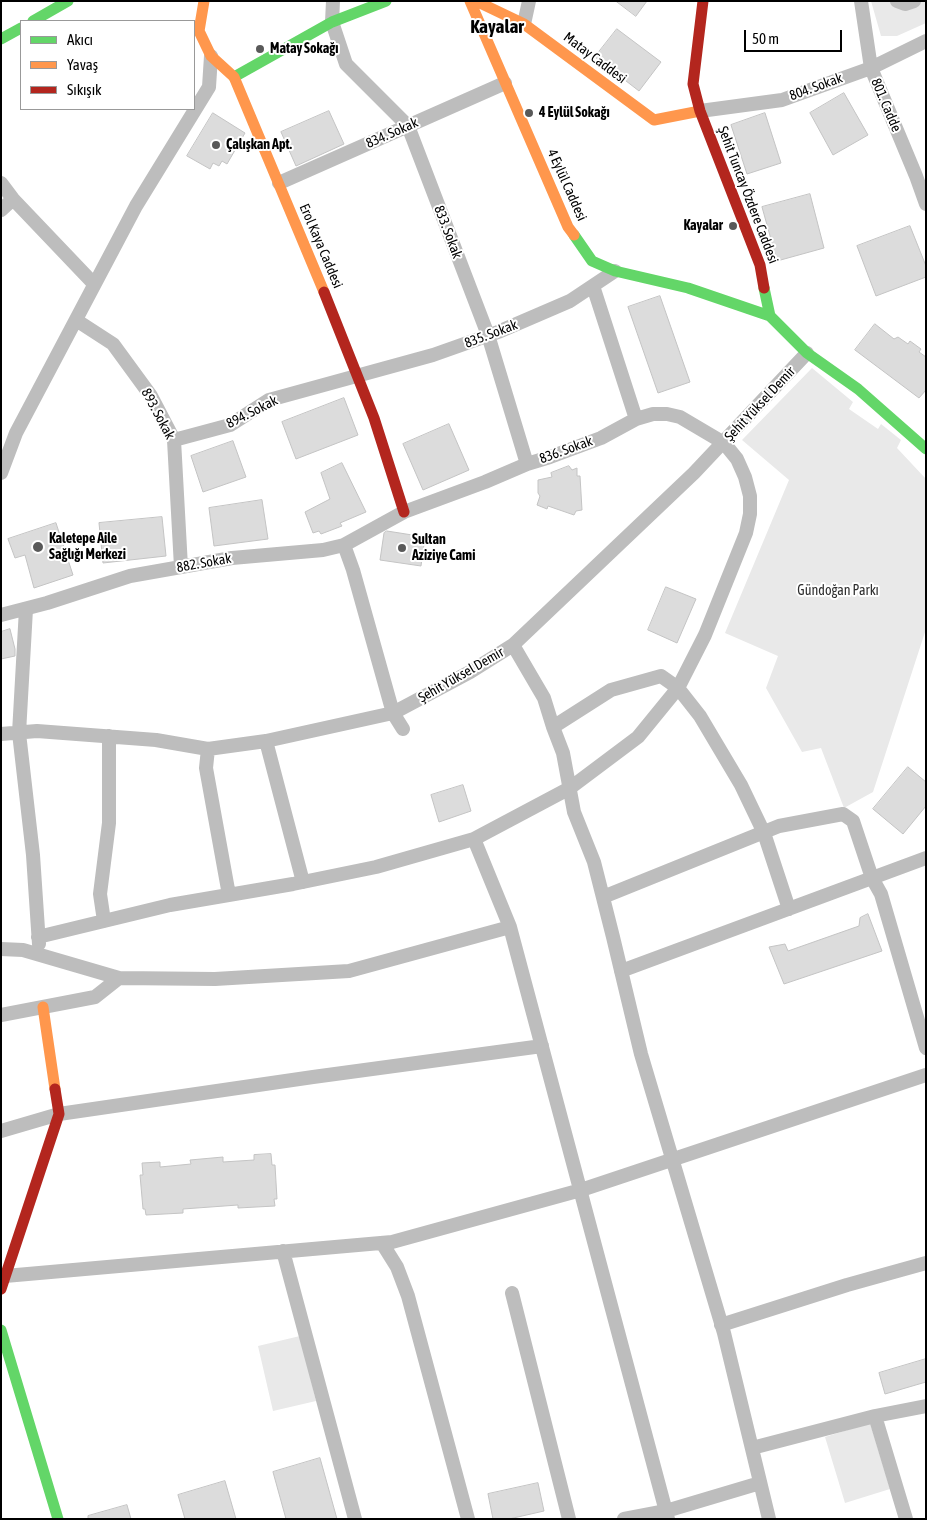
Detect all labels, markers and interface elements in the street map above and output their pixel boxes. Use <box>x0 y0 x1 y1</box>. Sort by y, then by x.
district label: Kayalar <box>470 16 524 38</box>
legend <box>20 20 195 110</box>
scale bar <box>747 20 844 52</box>
street label: Matay Caddesi <box>560 29 630 87</box>
text: 50 m <box>752 30 779 47</box>
text: Akıcı <box>67 31 93 48</box>
place label: Matay Sokağı <box>270 41 338 57</box>
marker: Matay Sokağı <box>254 43 266 55</box>
text: Yavaş <box>67 56 98 73</box>
street label: 804. Sokak <box>787 70 845 104</box>
street label: 801. Cadde <box>867 76 905 134</box>
text: Sıkışık <box>67 81 102 98</box>
place label: 4 Eylül Sokağı <box>539 105 610 121</box>
marker: 4 Eylül Sokağı <box>523 107 535 119</box>
street label: 834. Sokak <box>363 114 421 152</box>
street label: Şehit Tuncay Özdere Caddesi <box>714 124 782 266</box>
place label: Çalışkan Apt. <box>226 137 292 153</box>
marker: Çalışkan Apt. <box>210 139 222 151</box>
street label: 4 Eylül Caddesi <box>544 146 590 224</box>
street label: Erol Kaya Caddesi <box>296 201 346 291</box>
street label: 833. Sokak <box>430 203 466 261</box>
place label: Kayalar <box>683 218 723 234</box>
marker: Kayalar <box>727 220 739 232</box>
street label: 835. Sokak <box>462 316 520 352</box>
street label: Şehit Yüksel Demir <box>721 363 799 445</box>
street label: 893. Sokak <box>138 386 178 442</box>
street label: 894. Sokak <box>223 392 281 432</box>
street label: 836. Sokak <box>537 433 595 467</box>
place label: Kaletepe Aile Sağlığı Merkezi <box>49 531 126 564</box>
place label: Sultan Aziziye Cami <box>412 532 475 564</box>
marker: Kaletepe Aile Sağlığı Merkezi <box>31 540 45 554</box>
marker: Sultan Aziziye Cami <box>396 542 408 554</box>
street label: 882. Sokak <box>175 550 233 576</box>
park label: Gündoğan Parkı <box>797 583 879 599</box>
street label: Şehit Yüksel Demir <box>415 644 507 706</box>

